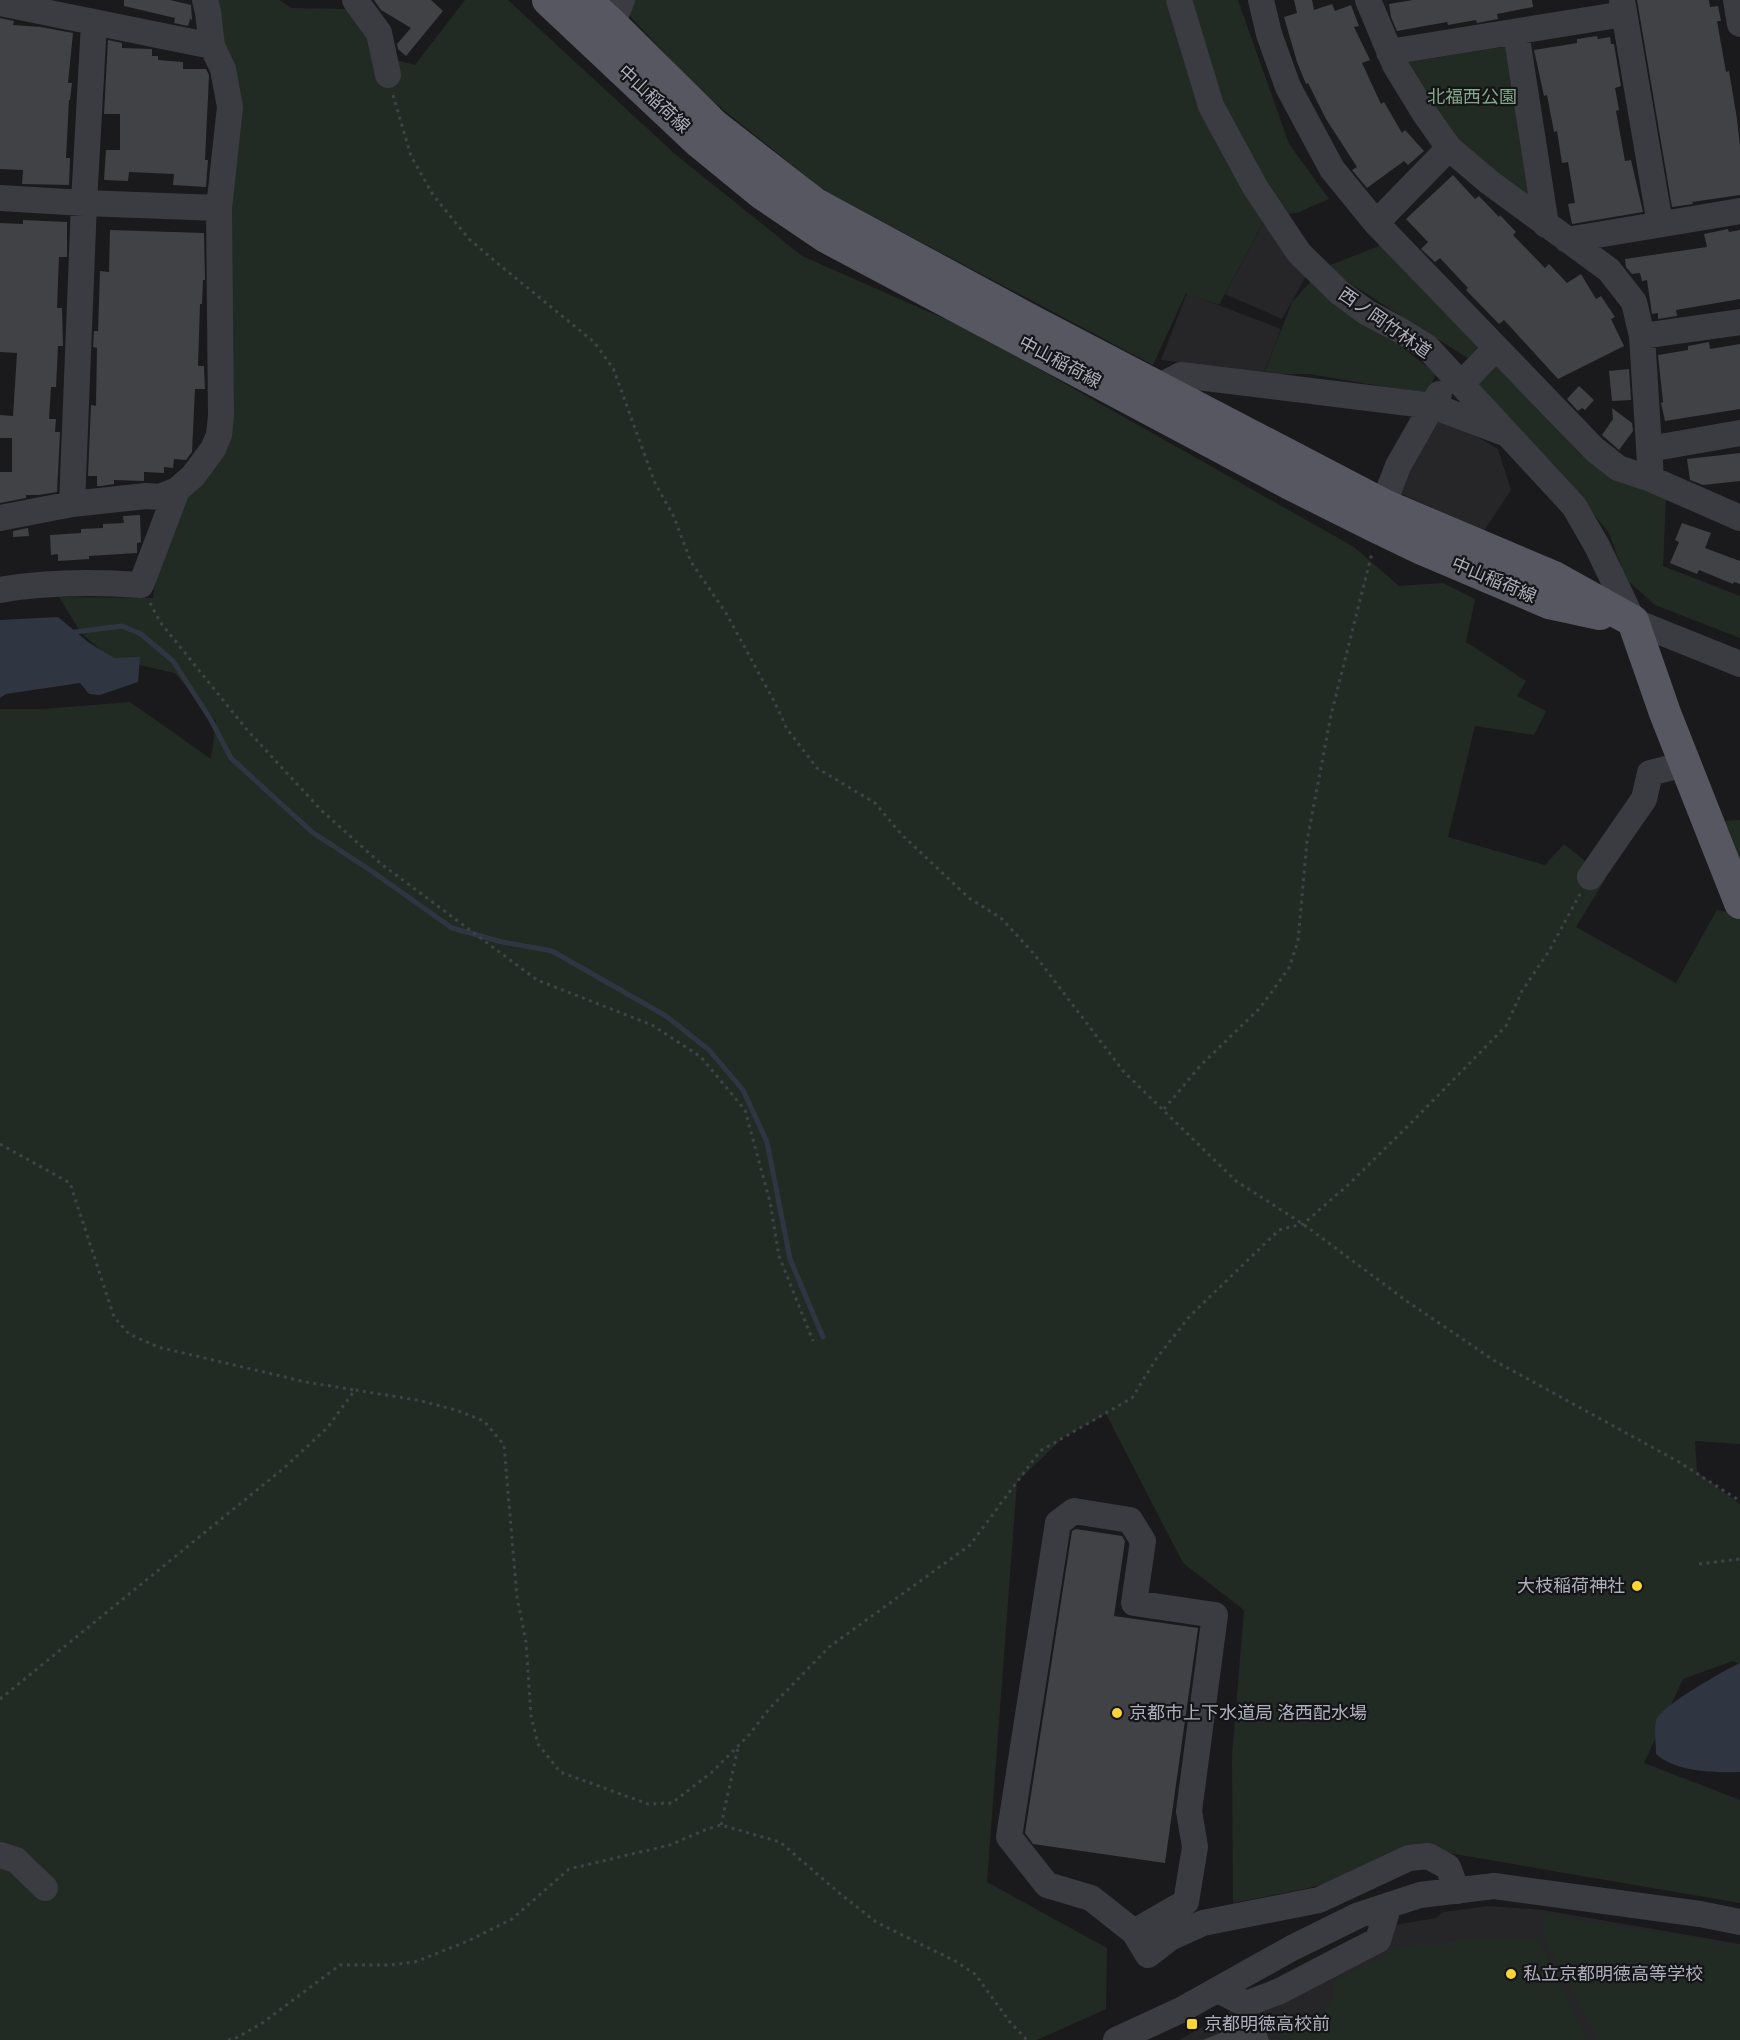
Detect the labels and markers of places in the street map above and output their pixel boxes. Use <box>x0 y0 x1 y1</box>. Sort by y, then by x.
place label: 大枝稲荷神社 <box>1517 1573 1625 1598</box>
marker: 大枝稲荷神社 <box>1630 1579 1644 1593</box>
place label: 京都市上下水道局 洛西配水場 <box>1129 1700 1367 1725</box>
marker: 京都市上下水道局 洛西配水場 <box>1110 1706 1124 1720</box>
place label: 私立京都明徳高等学校 <box>1523 1961 1703 1986</box>
marker: 私立京都明徳高等学校 <box>1504 1967 1518 1981</box>
place label: 京都明徳高校前 <box>1204 2011 1330 2036</box>
marker: 京都明徳高校前 <box>1185 2017 1199 2031</box>

